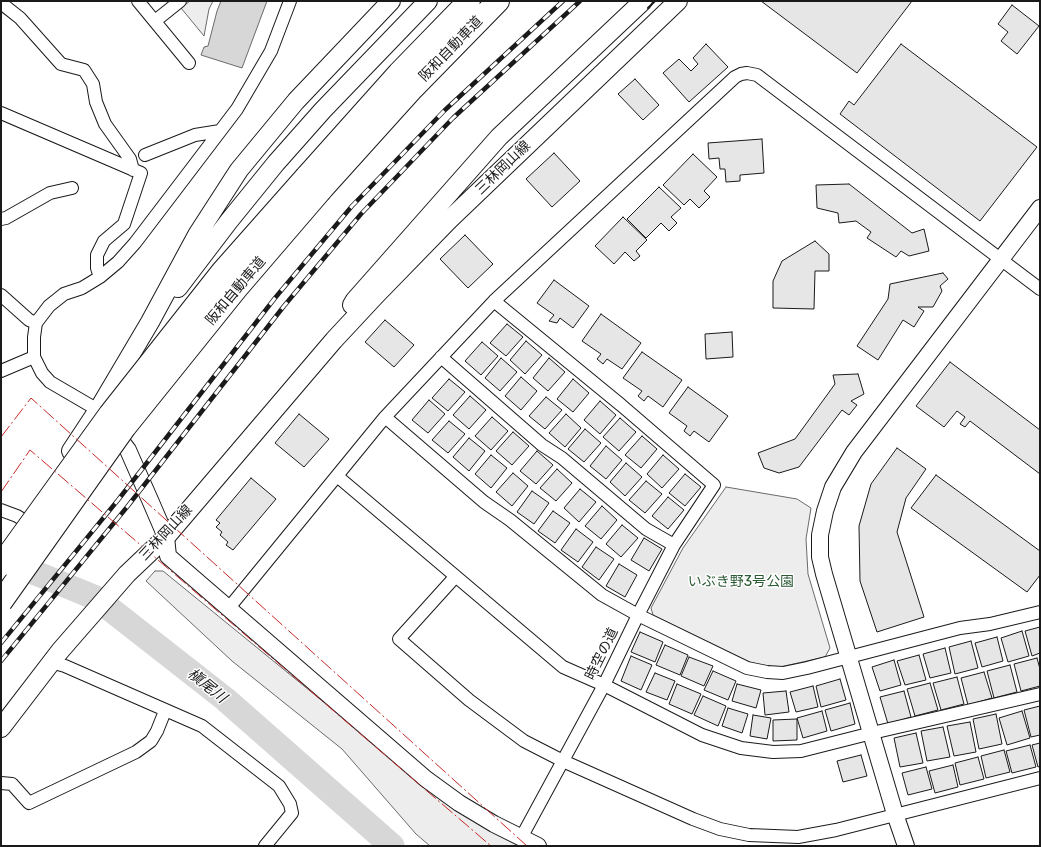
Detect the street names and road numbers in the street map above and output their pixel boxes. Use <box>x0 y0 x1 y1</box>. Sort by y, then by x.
street label: 阪和自動車道 <box>416 13 486 85</box>
street label: 三林岡山線 <box>472 138 534 198</box>
street label: 阪和自動車道 <box>203 253 269 329</box>
street label: 三林岡山線 <box>136 502 196 564</box>
street label: 時空の道 <box>582 625 622 683</box>

